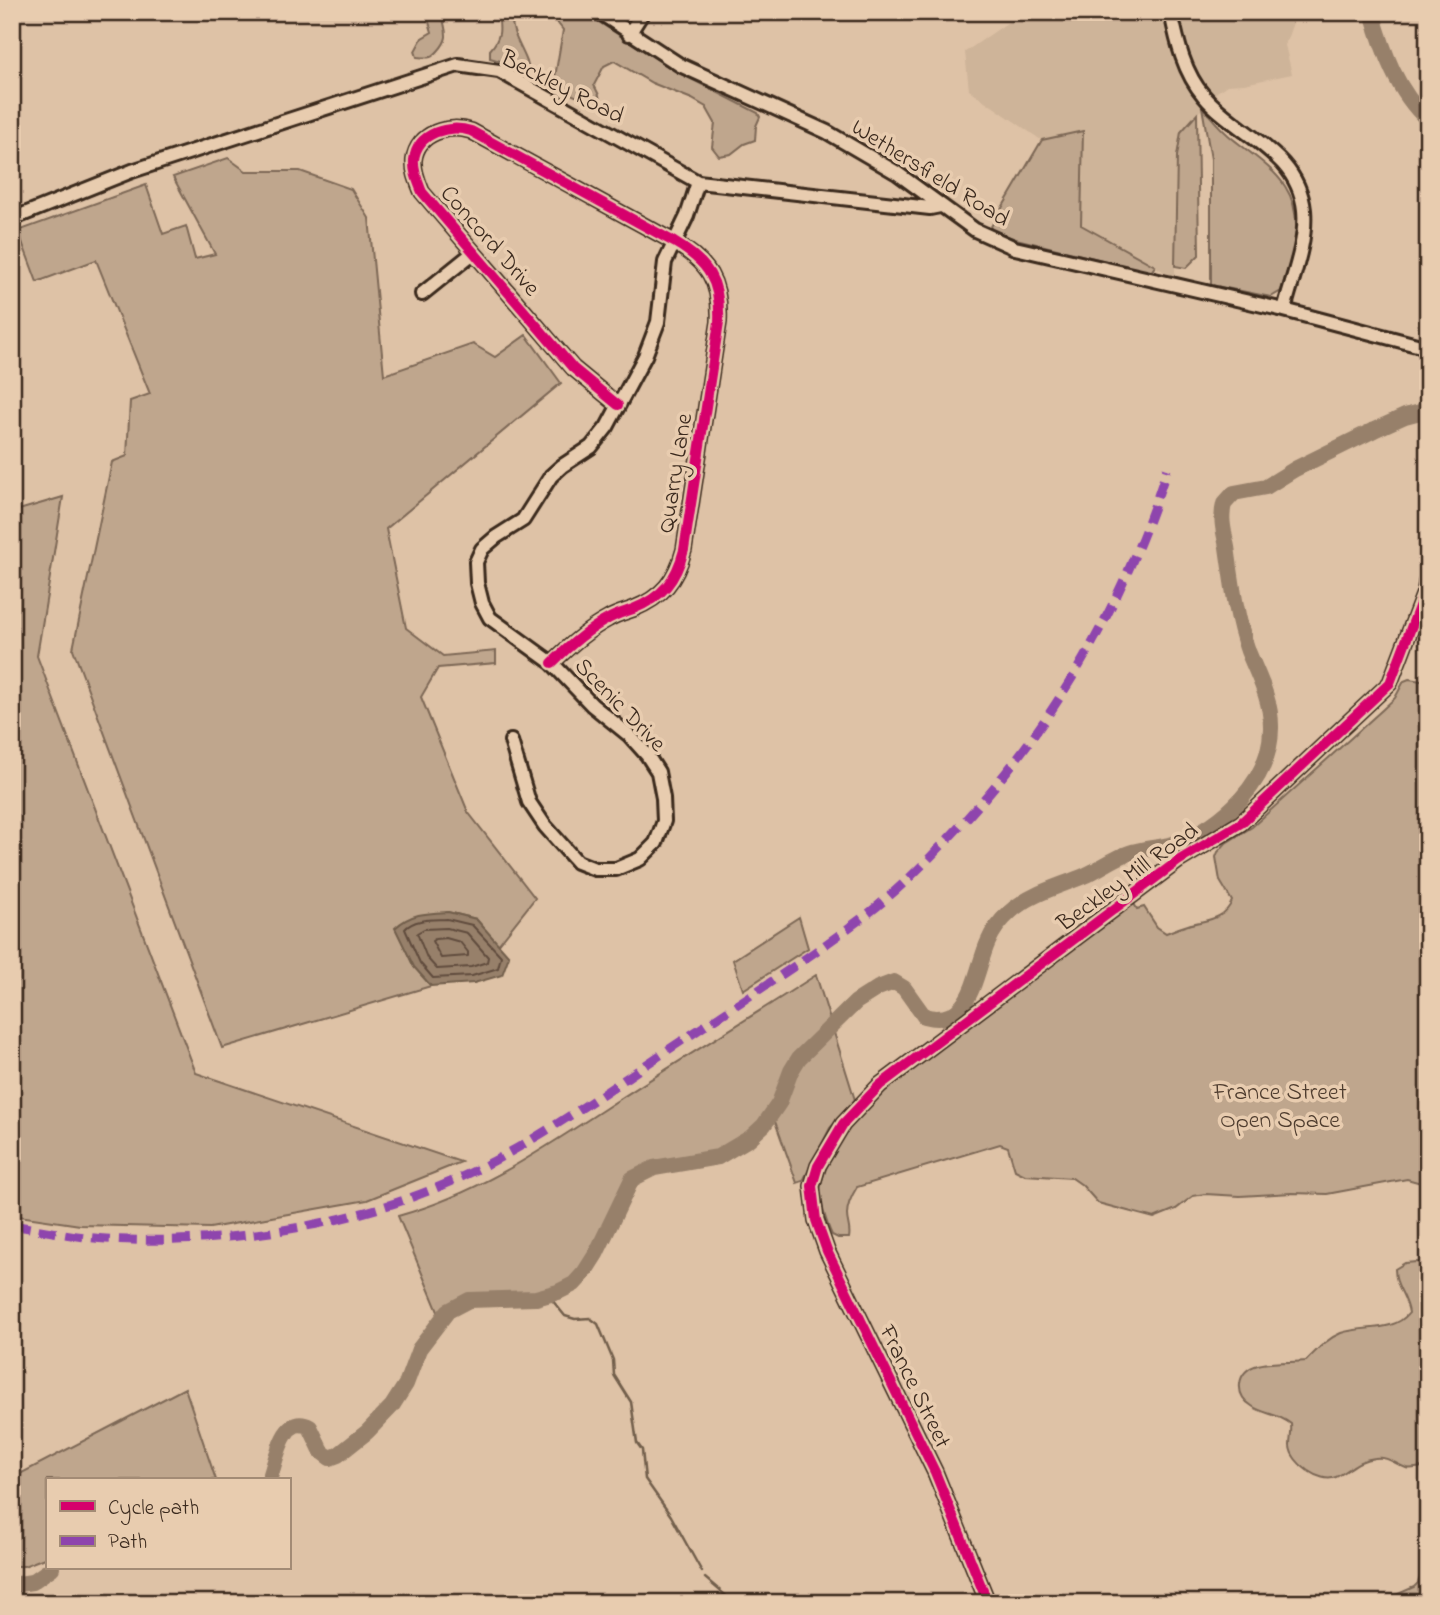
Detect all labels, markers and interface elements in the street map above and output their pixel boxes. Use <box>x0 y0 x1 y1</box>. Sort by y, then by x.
street label: Beckley Road <box>493 42 630 135</box>
street label: Wethersfield Road <box>844 111 1016 237</box>
street label: Concord Drive <box>431 178 548 305</box>
street label: Quarry Lane <box>650 411 704 536</box>
street label: Scenic Drive <box>565 651 674 761</box>
street label: Beckley Mill Road <box>1050 814 1207 943</box>
park label: France Street Open Space <box>1212 1076 1347 1139</box>
street label: France Street <box>868 1318 959 1455</box>
legend <box>46 1478 290 1570</box>
text: Cycle path <box>108 1494 199 1526</box>
text: Path <box>108 1528 147 1558</box>

